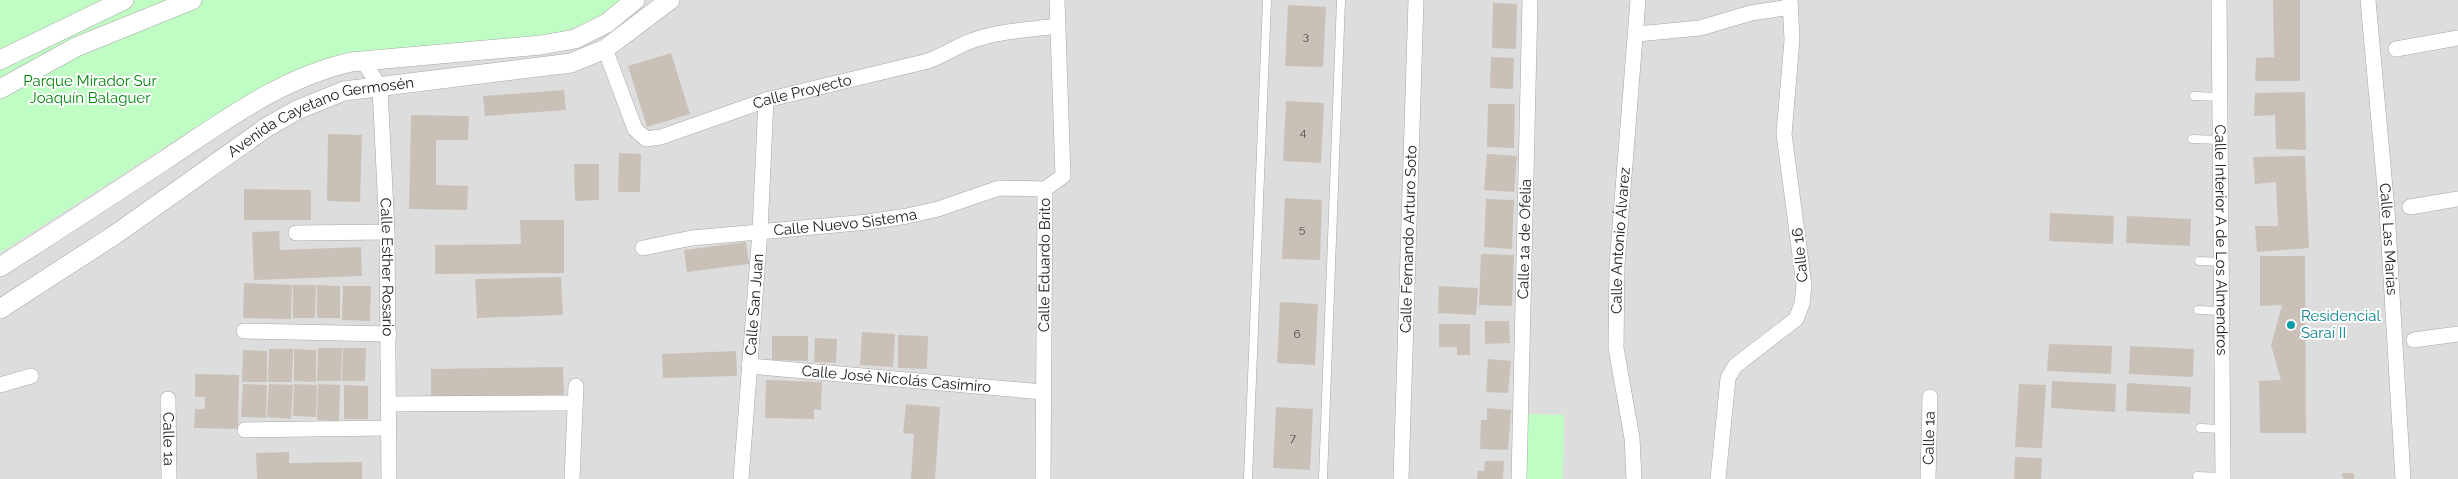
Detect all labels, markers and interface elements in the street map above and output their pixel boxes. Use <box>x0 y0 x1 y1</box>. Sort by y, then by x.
house number: 3 <box>1303 29 1309 43</box>
street label: Calle Proyecto <box>750 71 854 113</box>
park label: Parque Mirador Sur Joaquín Balaguer <box>23 72 157 107</box>
street label: Avenida Cayetano Germosén <box>224 73 415 161</box>
street label: Calle Interior A de Los Almendros <box>2211 124 2231 356</box>
house number: 4 <box>1300 125 1307 139</box>
street label: Calle Fernando Arturo Soto <box>1397 145 1420 333</box>
street label: Calle Antonio Álvarez <box>1607 167 1634 314</box>
street label: Calle 1a de Ofelia <box>1514 179 1535 299</box>
street label: Calle Las Marías <box>2376 182 2401 296</box>
street label: Calle Esther Rosario <box>376 197 397 336</box>
street label: Calle Eduardo Brito <box>1035 198 1054 332</box>
street label: Calle Nuevo Sistema <box>773 205 919 240</box>
house number: 5 <box>1299 222 1306 236</box>
street label: Calle 16 <box>1788 227 1812 283</box>
street label: Calle San Juan <box>742 253 767 356</box>
place label: Residencial Saraí II <box>2301 307 2381 342</box>
marker: Residencial Saraí II <box>2285 319 2297 331</box>
house number: 6 <box>1293 327 1301 341</box>
street label: Calle José Nicolás Casimiro <box>801 362 992 396</box>
street label: Calle 1a <box>1919 411 1939 465</box>
street label: Calle 1a <box>159 412 178 466</box>
house number: 7 <box>1290 431 1297 445</box>

